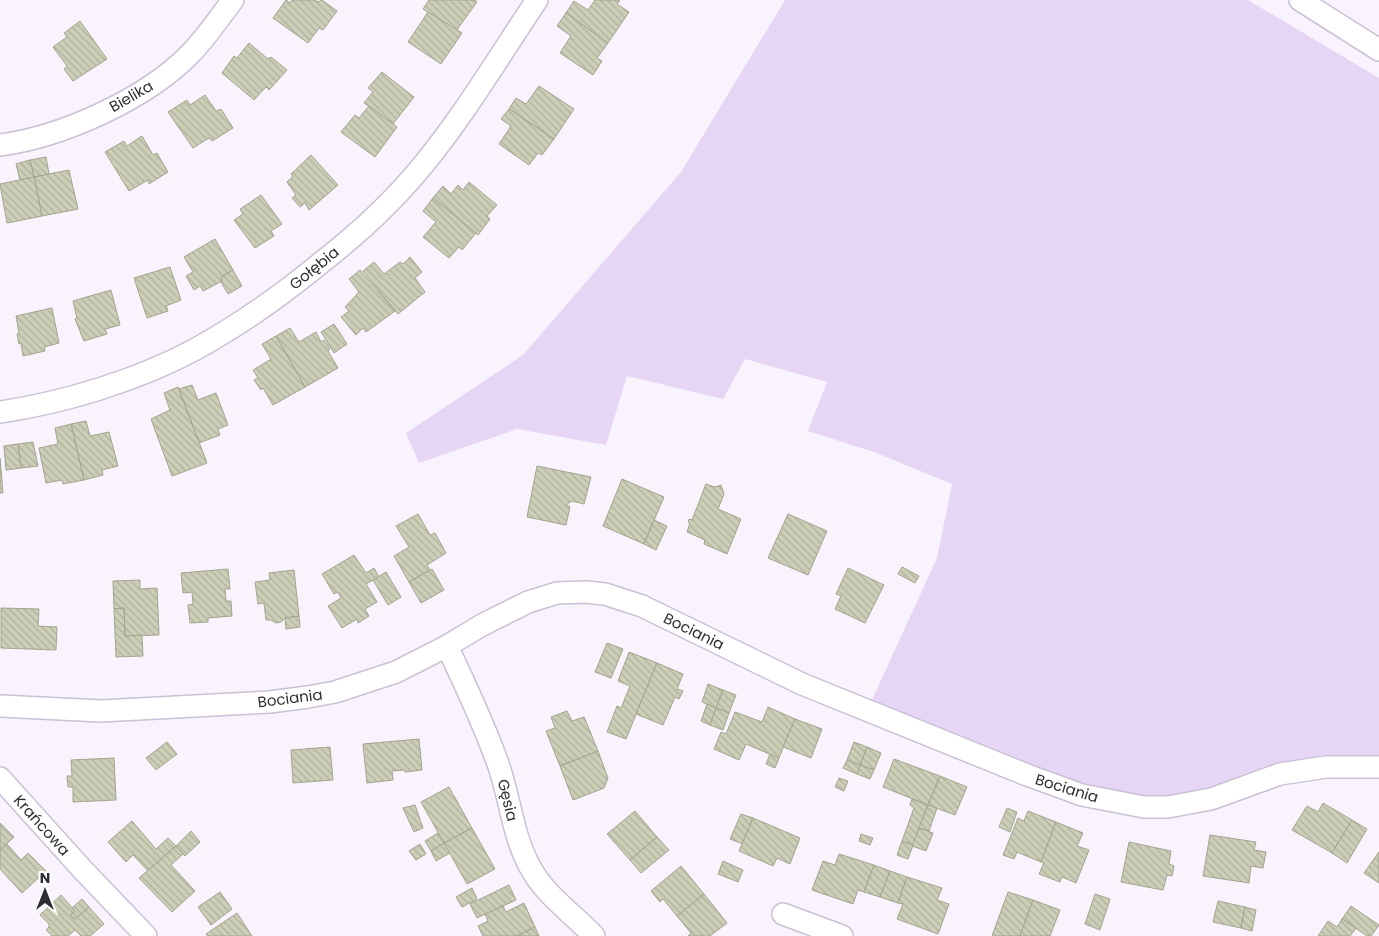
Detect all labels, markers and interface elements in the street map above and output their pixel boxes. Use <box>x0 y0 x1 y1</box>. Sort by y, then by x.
street label: Bielika <box>105 75 157 117</box>
street label: Gołębia <box>285 241 343 295</box>
street label: Bociania <box>660 607 728 655</box>
street label: Bociania <box>256 684 324 712</box>
street label: Bociania <box>1033 768 1101 808</box>
street label: Gęsia <box>493 777 523 823</box>
street label: Krańcowa <box>9 790 75 860</box>
north arrow <box>20 866 70 916</box>
text: N <box>40 868 50 888</box>

